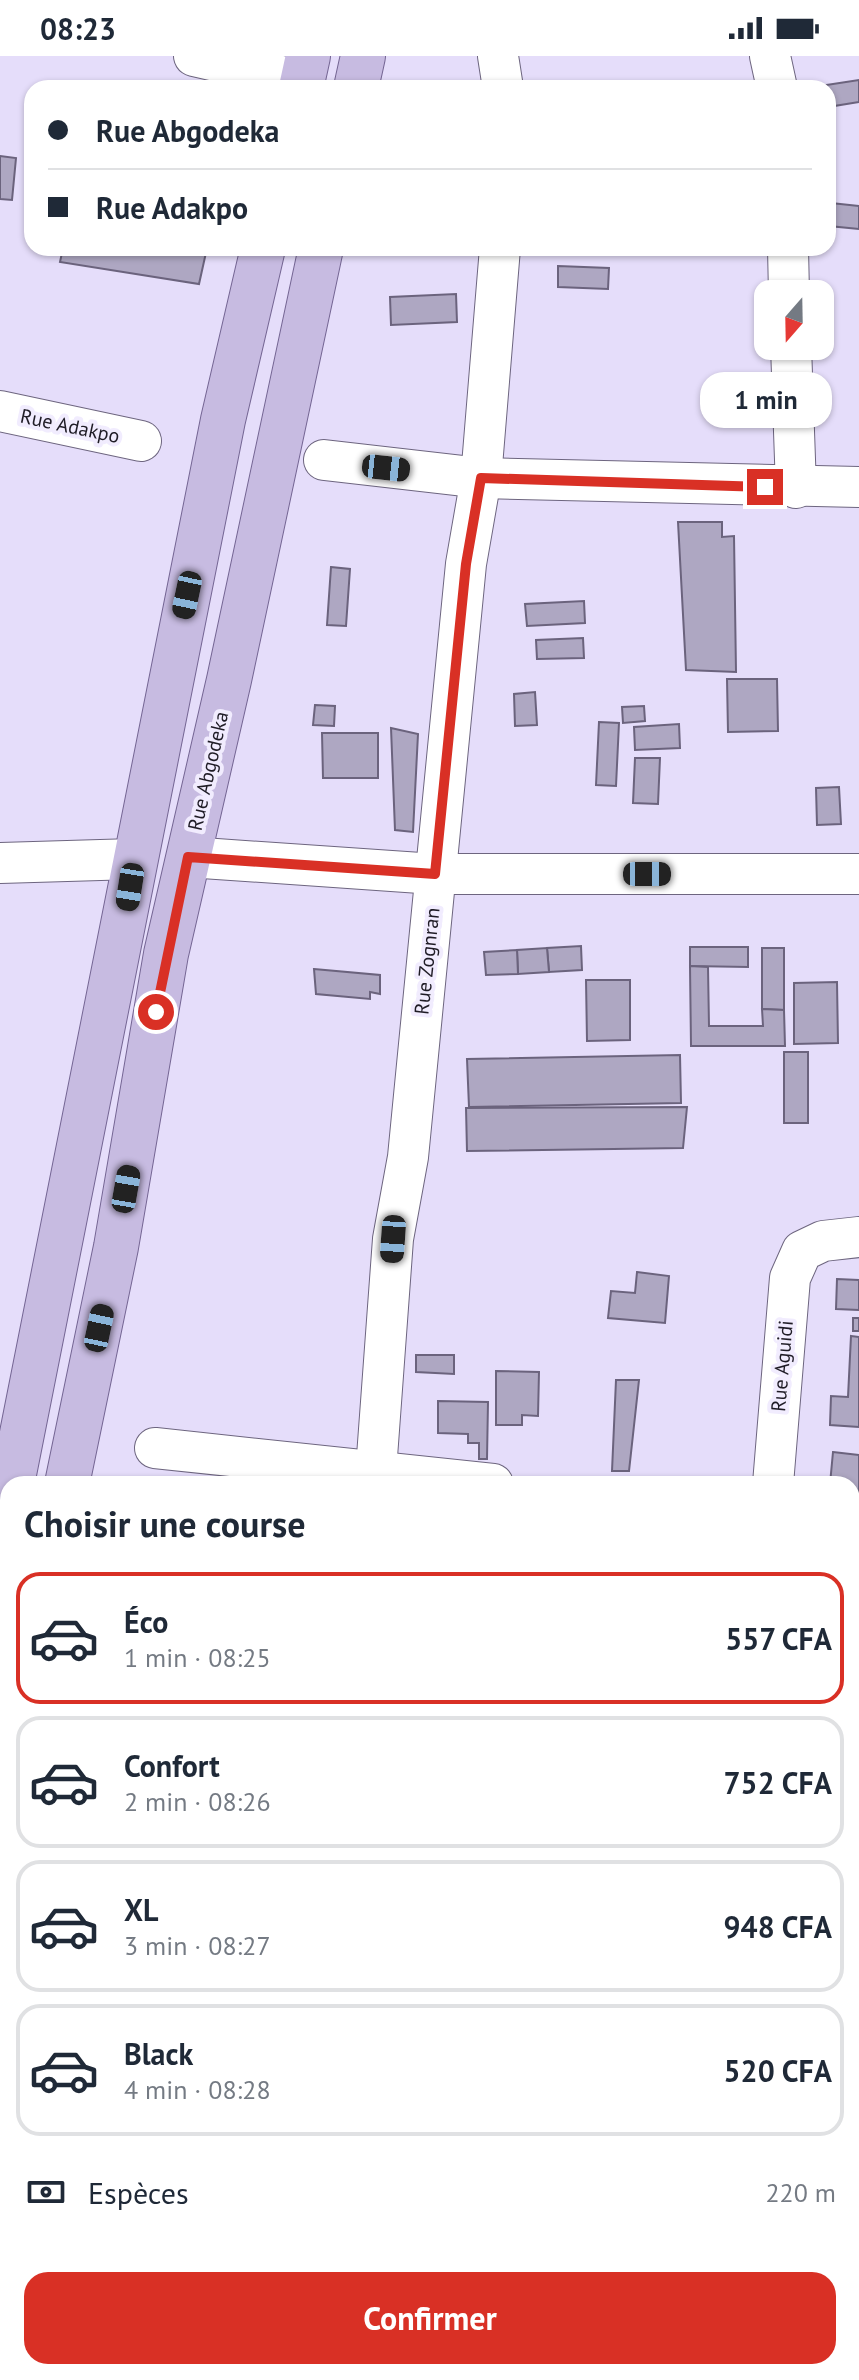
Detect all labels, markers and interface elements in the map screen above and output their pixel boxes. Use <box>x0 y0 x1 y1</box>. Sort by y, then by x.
text: 08:23 <box>40 9 116 48</box>
text: Rue Abgodeka <box>96 111 279 150</box>
text: Rue Adakpo <box>96 188 248 227</box>
north arrow <box>754 280 834 360</box>
map controls <box>754 280 834 360</box>
callout: 1 min <box>699 371 831 427</box>
text: 1 min <box>734 383 798 416</box>
street label: Rue Adakpo <box>18 403 122 449</box>
car <box>361 454 411 482</box>
route end <box>747 469 783 505</box>
car <box>170 569 204 621</box>
street label: Rue Abgodeka <box>182 709 234 833</box>
car <box>114 861 146 913</box>
car <box>623 862 671 886</box>
street label: Rue Zognran <box>408 906 446 1016</box>
route start <box>138 994 174 1030</box>
car <box>110 1163 142 1215</box>
car <box>379 1214 407 1264</box>
car <box>82 1302 116 1354</box>
street label: Rue Aguidi <box>765 1319 799 1413</box>
text: Choisir une course <box>24 1500 306 1547</box>
icon: car <box>28 1602 100 1674</box>
text: Éco <box>124 1602 168 1641</box>
text: 557 CFA <box>725 1619 832 1658</box>
text: 1 min · 08:25 <box>124 1641 271 1674</box>
icon: car <box>28 1746 100 1818</box>
text: Confort <box>124 1746 220 1785</box>
text: 752 CFA <box>724 1763 832 1802</box>
text: 2 min · 08:26 <box>124 1785 271 1818</box>
icon: car <box>28 1890 100 1962</box>
text: XL <box>124 1890 158 1929</box>
text: 948 CFA <box>724 1907 832 1946</box>
text: 3 min · 08:27 <box>124 1929 271 1962</box>
icon: car <box>28 2034 100 2106</box>
text: Black <box>124 2034 193 2073</box>
text: 520 CFA <box>724 2051 832 2090</box>
text: 4 min · 08:28 <box>124 2073 271 2106</box>
icon: cash <box>24 2170 68 2214</box>
text: Espèces <box>88 2173 189 2212</box>
text: 220 m <box>765 2176 836 2209</box>
button: Confirmer <box>24 2272 836 2364</box>

